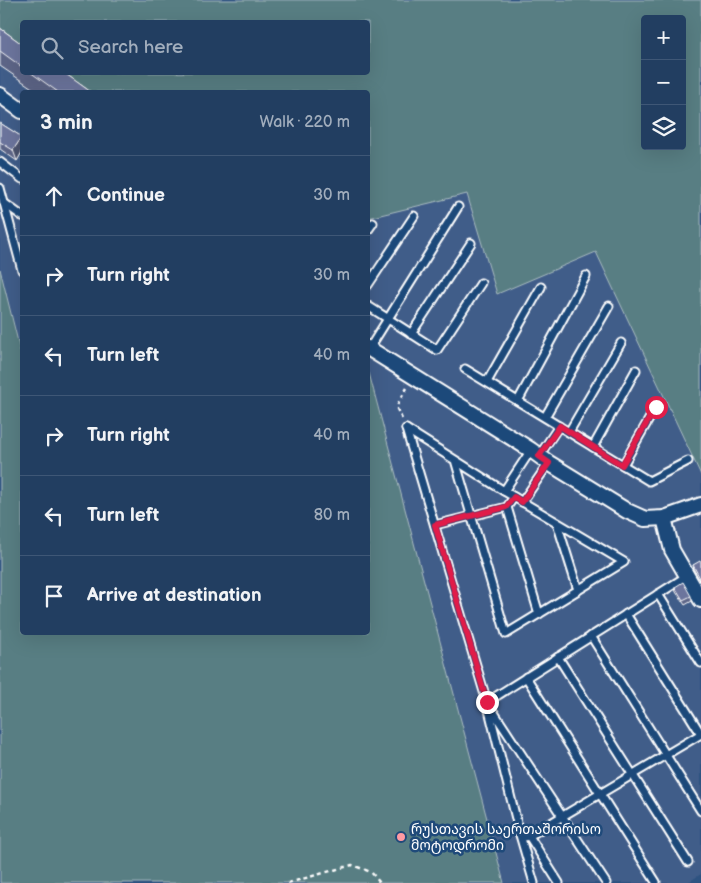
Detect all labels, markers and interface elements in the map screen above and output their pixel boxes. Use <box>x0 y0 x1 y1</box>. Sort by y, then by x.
map controls <box>641 15 686 150</box>
button: + <box>641 15 686 60</box>
search box <box>20 20 370 75</box>
icon: search <box>38 34 66 62</box>
text: Search here <box>78 36 183 59</box>
button: − <box>641 60 686 105</box>
button: layers <box>641 105 686 150</box>
text: 3 min <box>40 110 93 135</box>
text: Walk · 220 m <box>260 113 350 132</box>
icon: ahead <box>40 182 68 210</box>
text: Continue <box>87 184 165 207</box>
text: 30 m <box>313 186 350 205</box>
icon: right <box>40 262 68 290</box>
text: Turn right <box>87 264 170 287</box>
text: 30 m <box>313 266 350 285</box>
icon: left <box>40 342 68 370</box>
text: Turn left <box>87 344 159 367</box>
text: 40 m <box>313 346 350 365</box>
route start <box>645 396 668 419</box>
icon: right <box>40 422 68 450</box>
text: Turn right <box>87 424 170 447</box>
text: 40 m <box>313 426 350 445</box>
icon: left <box>40 502 68 530</box>
text: Turn left <box>87 504 159 527</box>
text: 80 m <box>314 506 350 525</box>
icon: arrive <box>40 582 68 610</box>
text: Arrive at destination <box>87 584 262 607</box>
route end <box>476 691 499 714</box>
place label: რუსთავის საერთაშორისო მოტოდრომი <box>411 821 601 854</box>
marker: რუსთავის საერთაშორისო მოტოდრომი <box>395 831 407 843</box>

